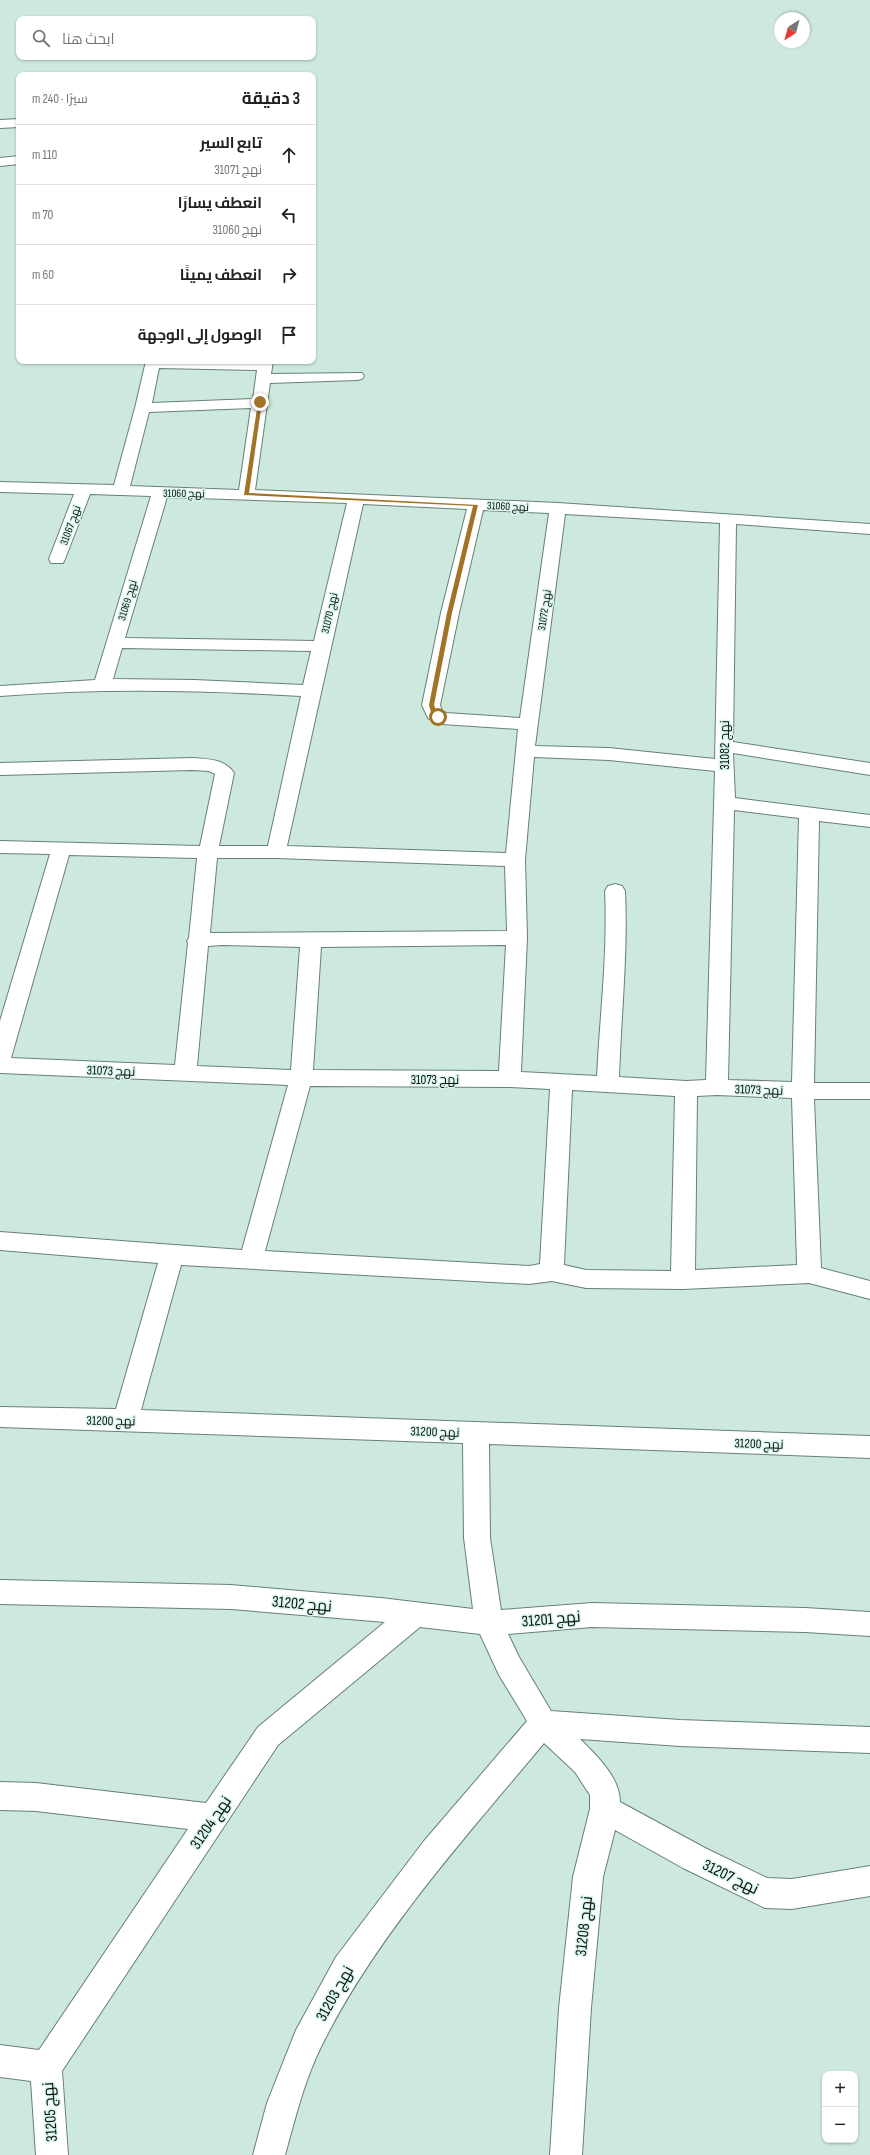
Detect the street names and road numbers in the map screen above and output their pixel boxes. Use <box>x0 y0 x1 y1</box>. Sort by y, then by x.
street label: نهج 31060 <box>163 487 205 501</box>
street label: نهج 31060 <box>487 499 529 515</box>
street label: نهج 31067 <box>57 503 85 547</box>
street label: نهج 31069 <box>115 578 141 622</box>
street label: نهج 31072 <box>535 589 555 631</box>
street label: نهج 31070 <box>318 591 341 635</box>
street label: نهج 31082 <box>717 720 733 770</box>
street label: نهج 31073 <box>86 1062 136 1080</box>
street label: نهج 31073 <box>411 1072 459 1088</box>
street label: نهج 31073 <box>734 1081 784 1099</box>
street label: نهج 31200 <box>86 1413 136 1429</box>
street label: نهج 31200 <box>410 1423 460 1441</box>
street label: نهج 31200 <box>734 1435 784 1453</box>
street label: نهج 31202 <box>271 1592 333 1618</box>
street label: نهج 31201 <box>521 1607 582 1633</box>
street label: نهج 31204 <box>186 1793 237 1854</box>
street label: نهج 31207 <box>699 1856 761 1900</box>
street label: نهج 31208 <box>572 1895 598 1957</box>
street label: نهج 31203 <box>312 1963 359 2025</box>
street label: نهج 31205 <box>39 2081 63 2143</box>

